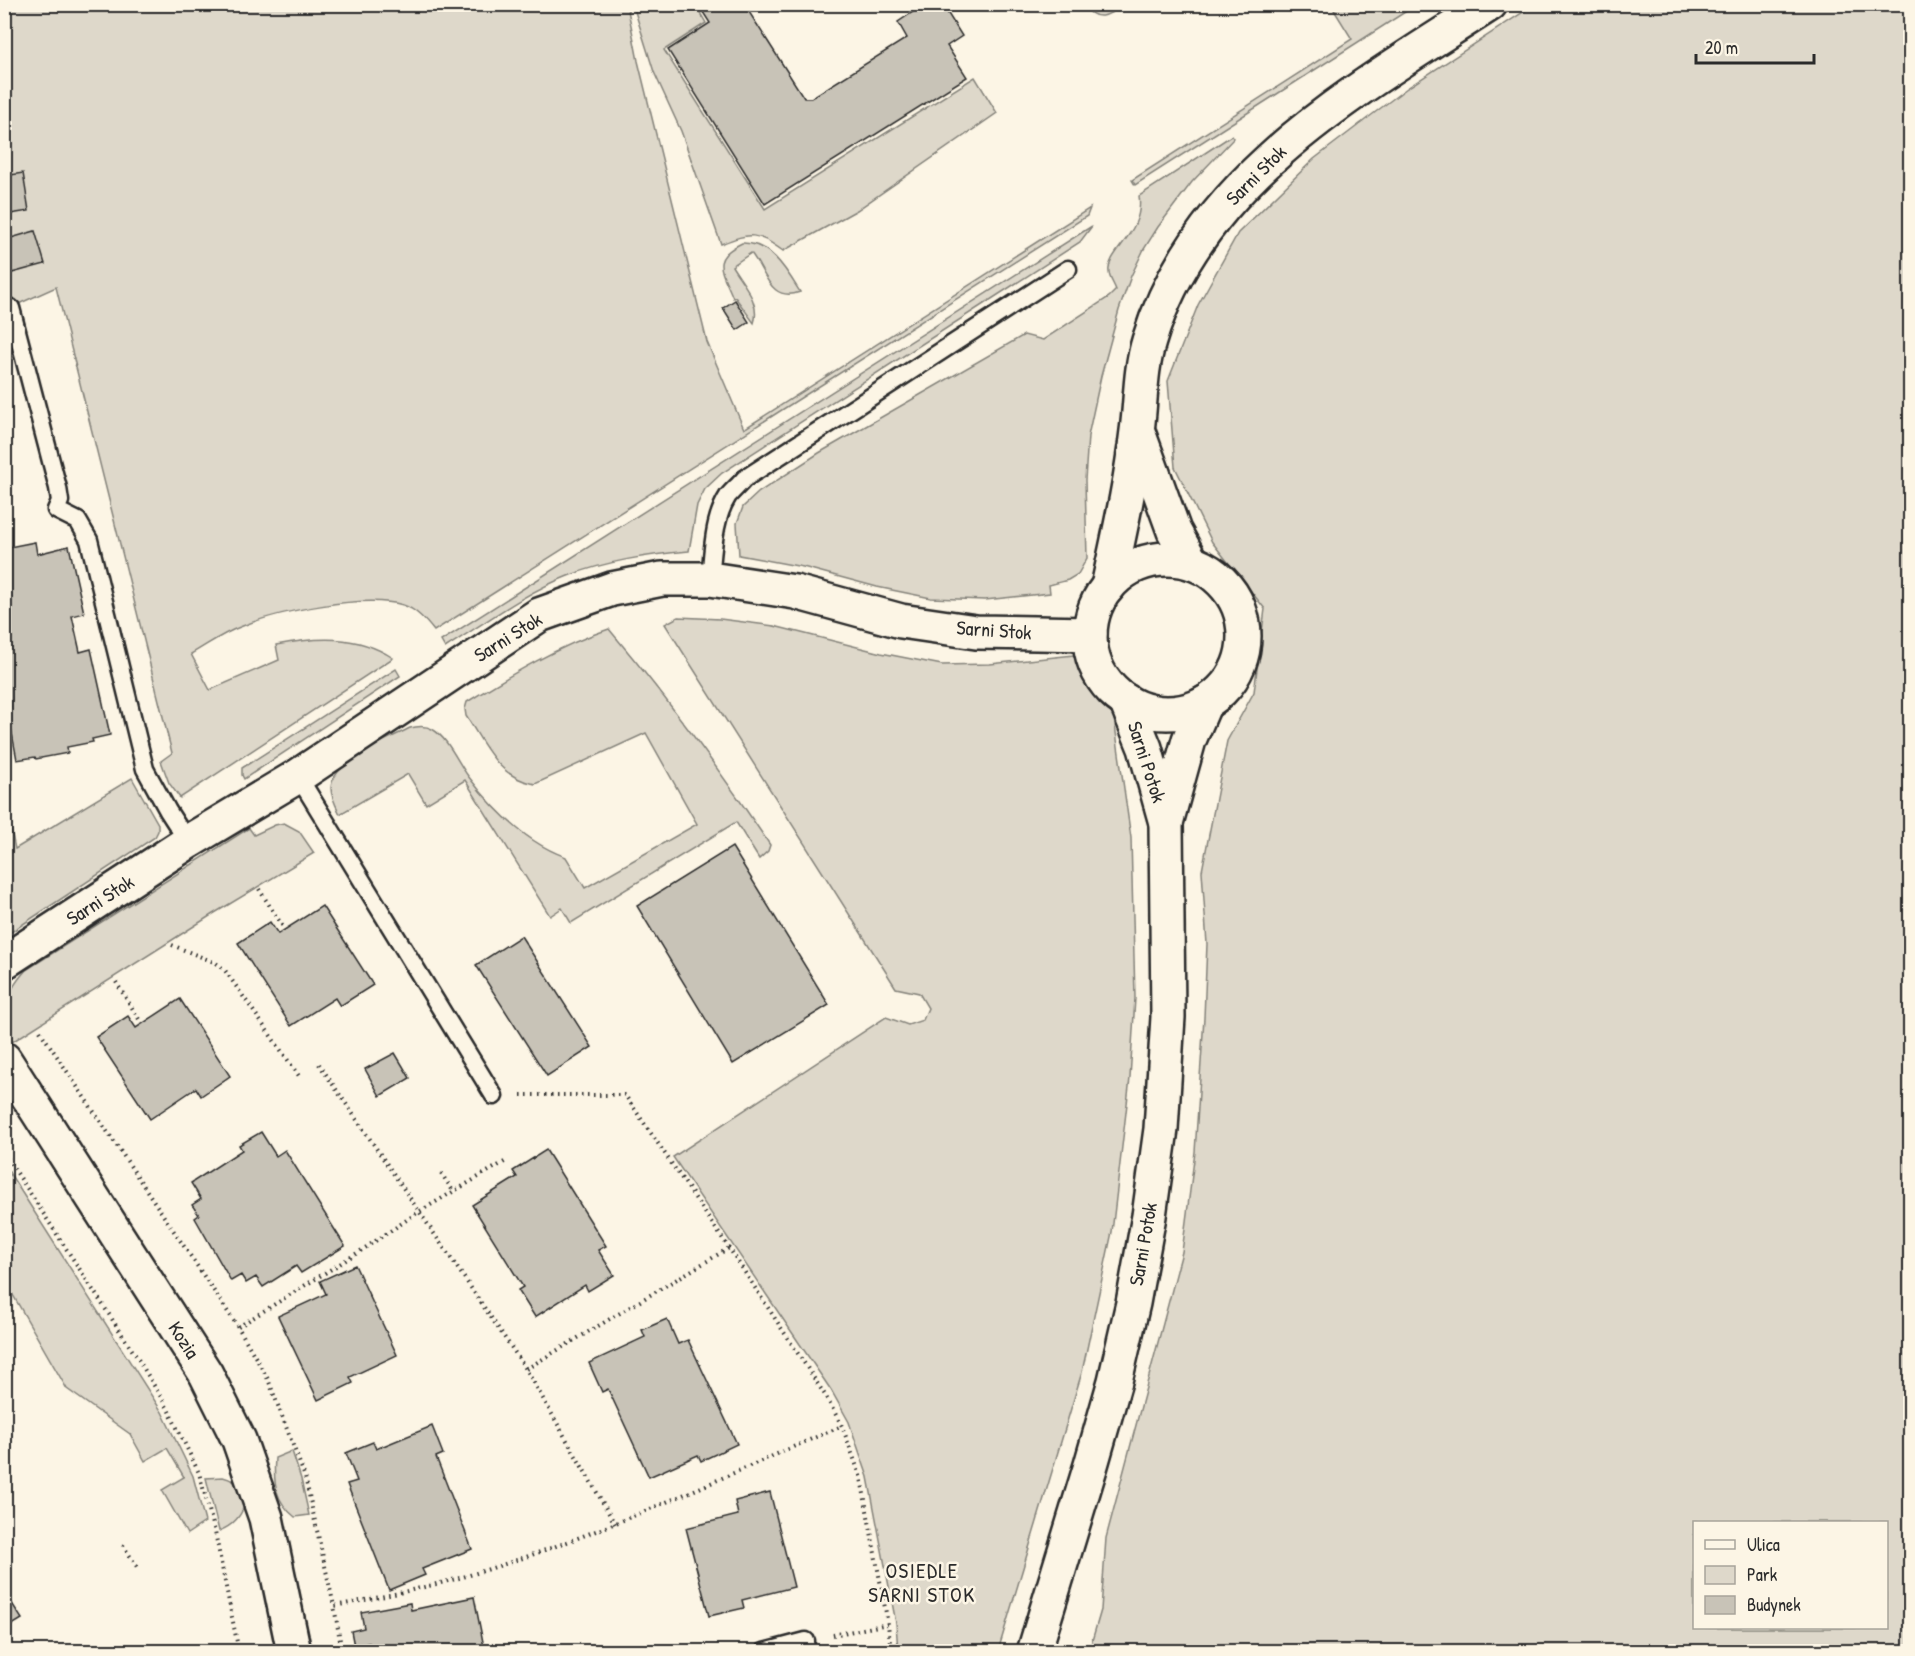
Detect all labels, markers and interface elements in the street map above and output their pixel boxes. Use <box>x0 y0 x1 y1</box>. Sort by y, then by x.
scale bar <box>1696 27 1814 65</box>
text: 20 m <box>1705 35 1738 60</box>
street label: Sarni Stok <box>1219 138 1292 211</box>
street label: Sarni Stok <box>469 605 547 668</box>
street label: Sarni Stok <box>956 613 1033 646</box>
street label: Sarni Potok <box>1122 718 1173 806</box>
street label: Sarni Stok <box>61 868 139 931</box>
street label: Sarni Potok <box>1122 1200 1163 1288</box>
street label: Kozia <box>162 1316 207 1364</box>
legend <box>1693 1521 1888 1629</box>
text: Ulica <box>1747 1532 1780 1557</box>
district label: OSIEDLE SARNI STOK <box>868 1556 976 1609</box>
text: Park <box>1747 1562 1778 1587</box>
text: Budynek <box>1747 1592 1801 1617</box>

